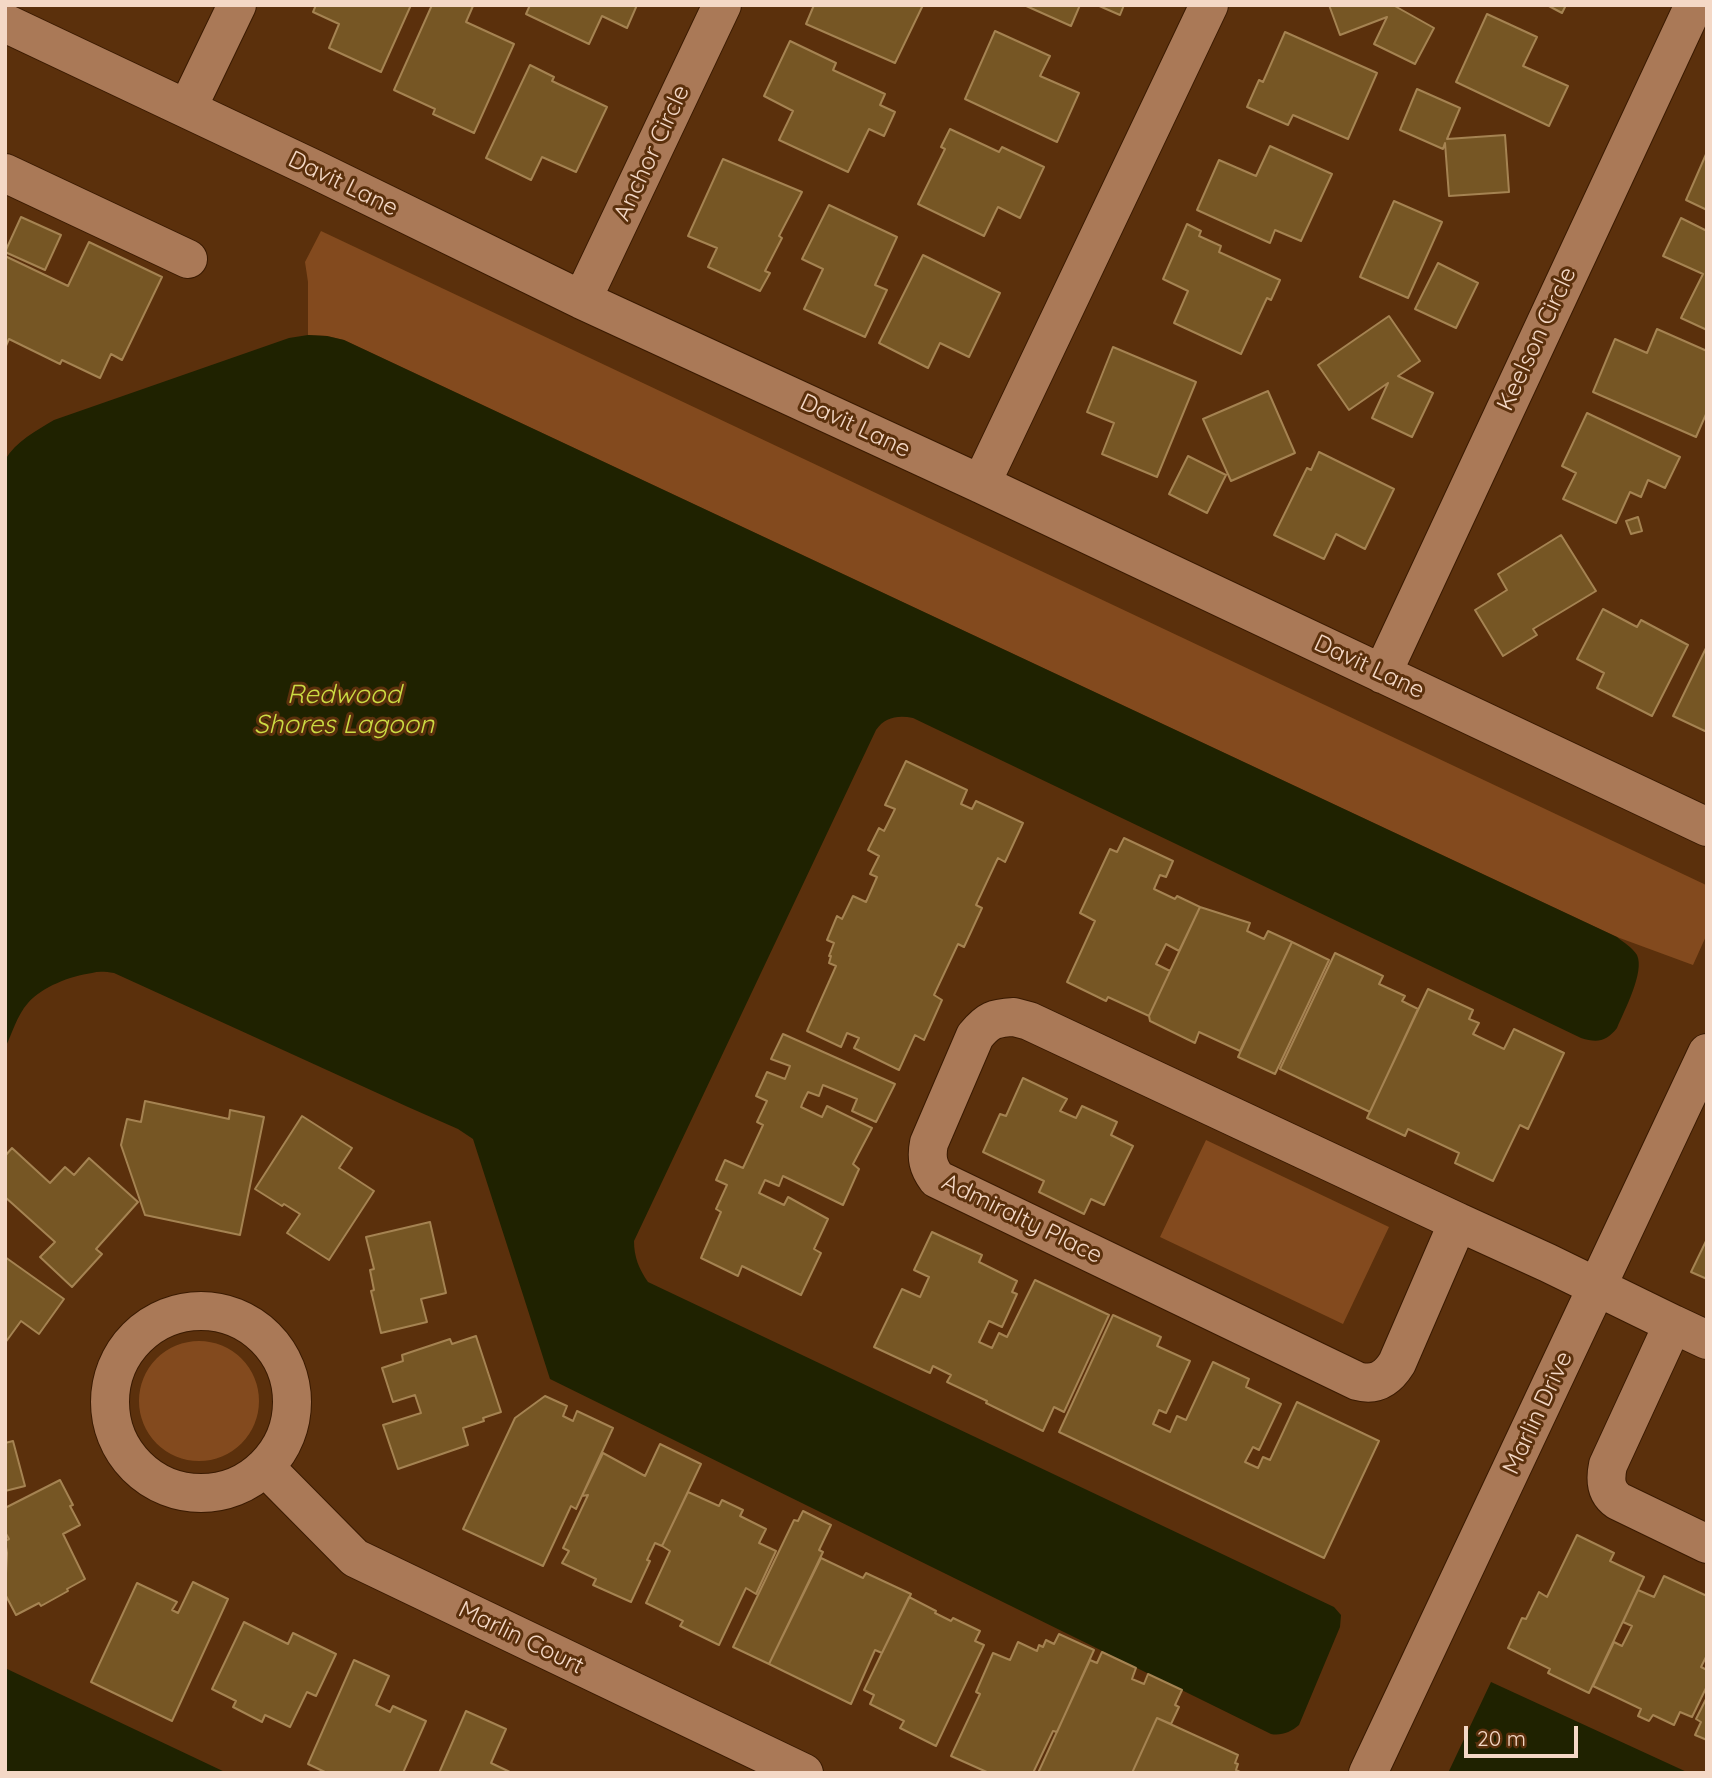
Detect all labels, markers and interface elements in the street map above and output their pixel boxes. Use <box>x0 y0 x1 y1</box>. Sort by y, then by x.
street label: Anchor Circle <box>608 81 696 225</box>
street label: Davit Lane <box>283 145 403 223</box>
street label: Keelson Circle <box>1491 263 1583 415</box>
street label: Davit Lane <box>795 388 915 464</box>
street label: Davit Lane <box>1309 629 1429 705</box>
water label: Redwood Shores Lagoon <box>254 679 434 740</box>
street label: Admiralty Place <box>937 1168 1107 1270</box>
street label: Marlin Drive <box>1497 1347 1579 1479</box>
street label: Marlin Court <box>454 1595 588 1681</box>
scale bar <box>1467 1712 1581 1756</box>
text: 20 m <box>1477 1725 1526 1751</box>

